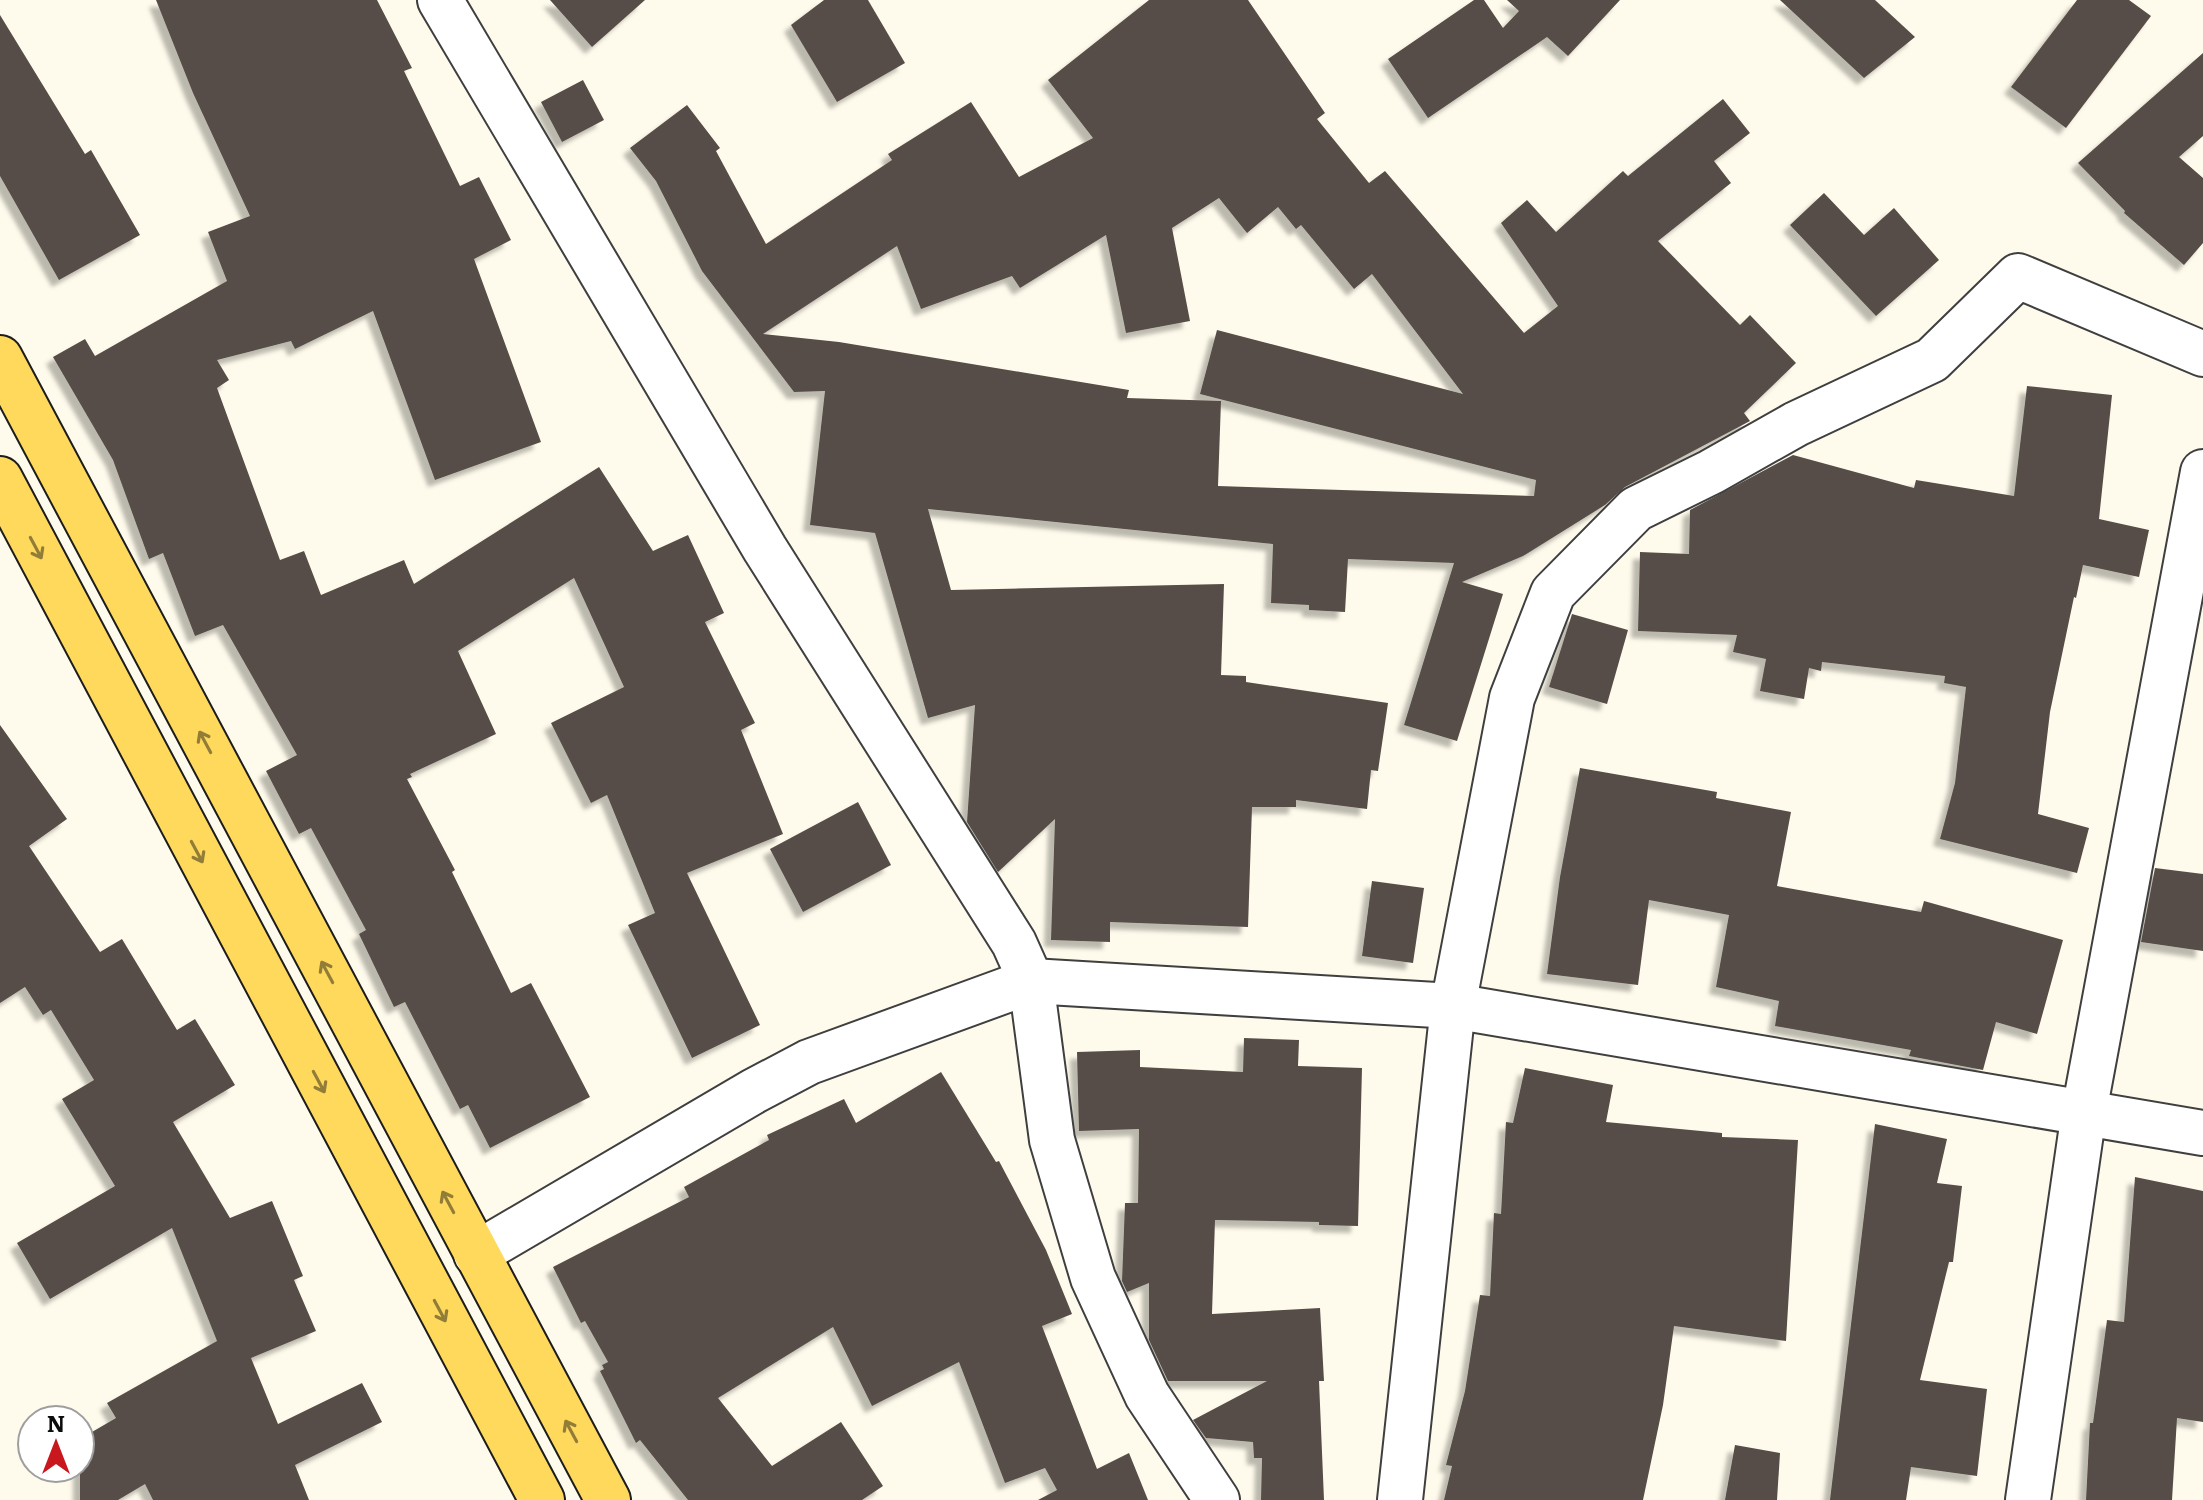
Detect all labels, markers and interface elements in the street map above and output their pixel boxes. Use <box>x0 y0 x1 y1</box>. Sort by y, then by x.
one-way arrow <box>29 535 45 559</box>
one-way arrow <box>197 731 212 755</box>
one-way arrow <box>190 839 206 863</box>
one-way arrow <box>318 961 334 985</box>
one-way arrow <box>311 1069 327 1093</box>
one-way arrow <box>440 1191 456 1214</box>
one-way arrow <box>433 1299 449 1323</box>
north arrow <box>16 1404 96 1484</box>
text: N <box>47 1406 65 1439</box>
one-way arrow <box>562 1420 578 1444</box>

